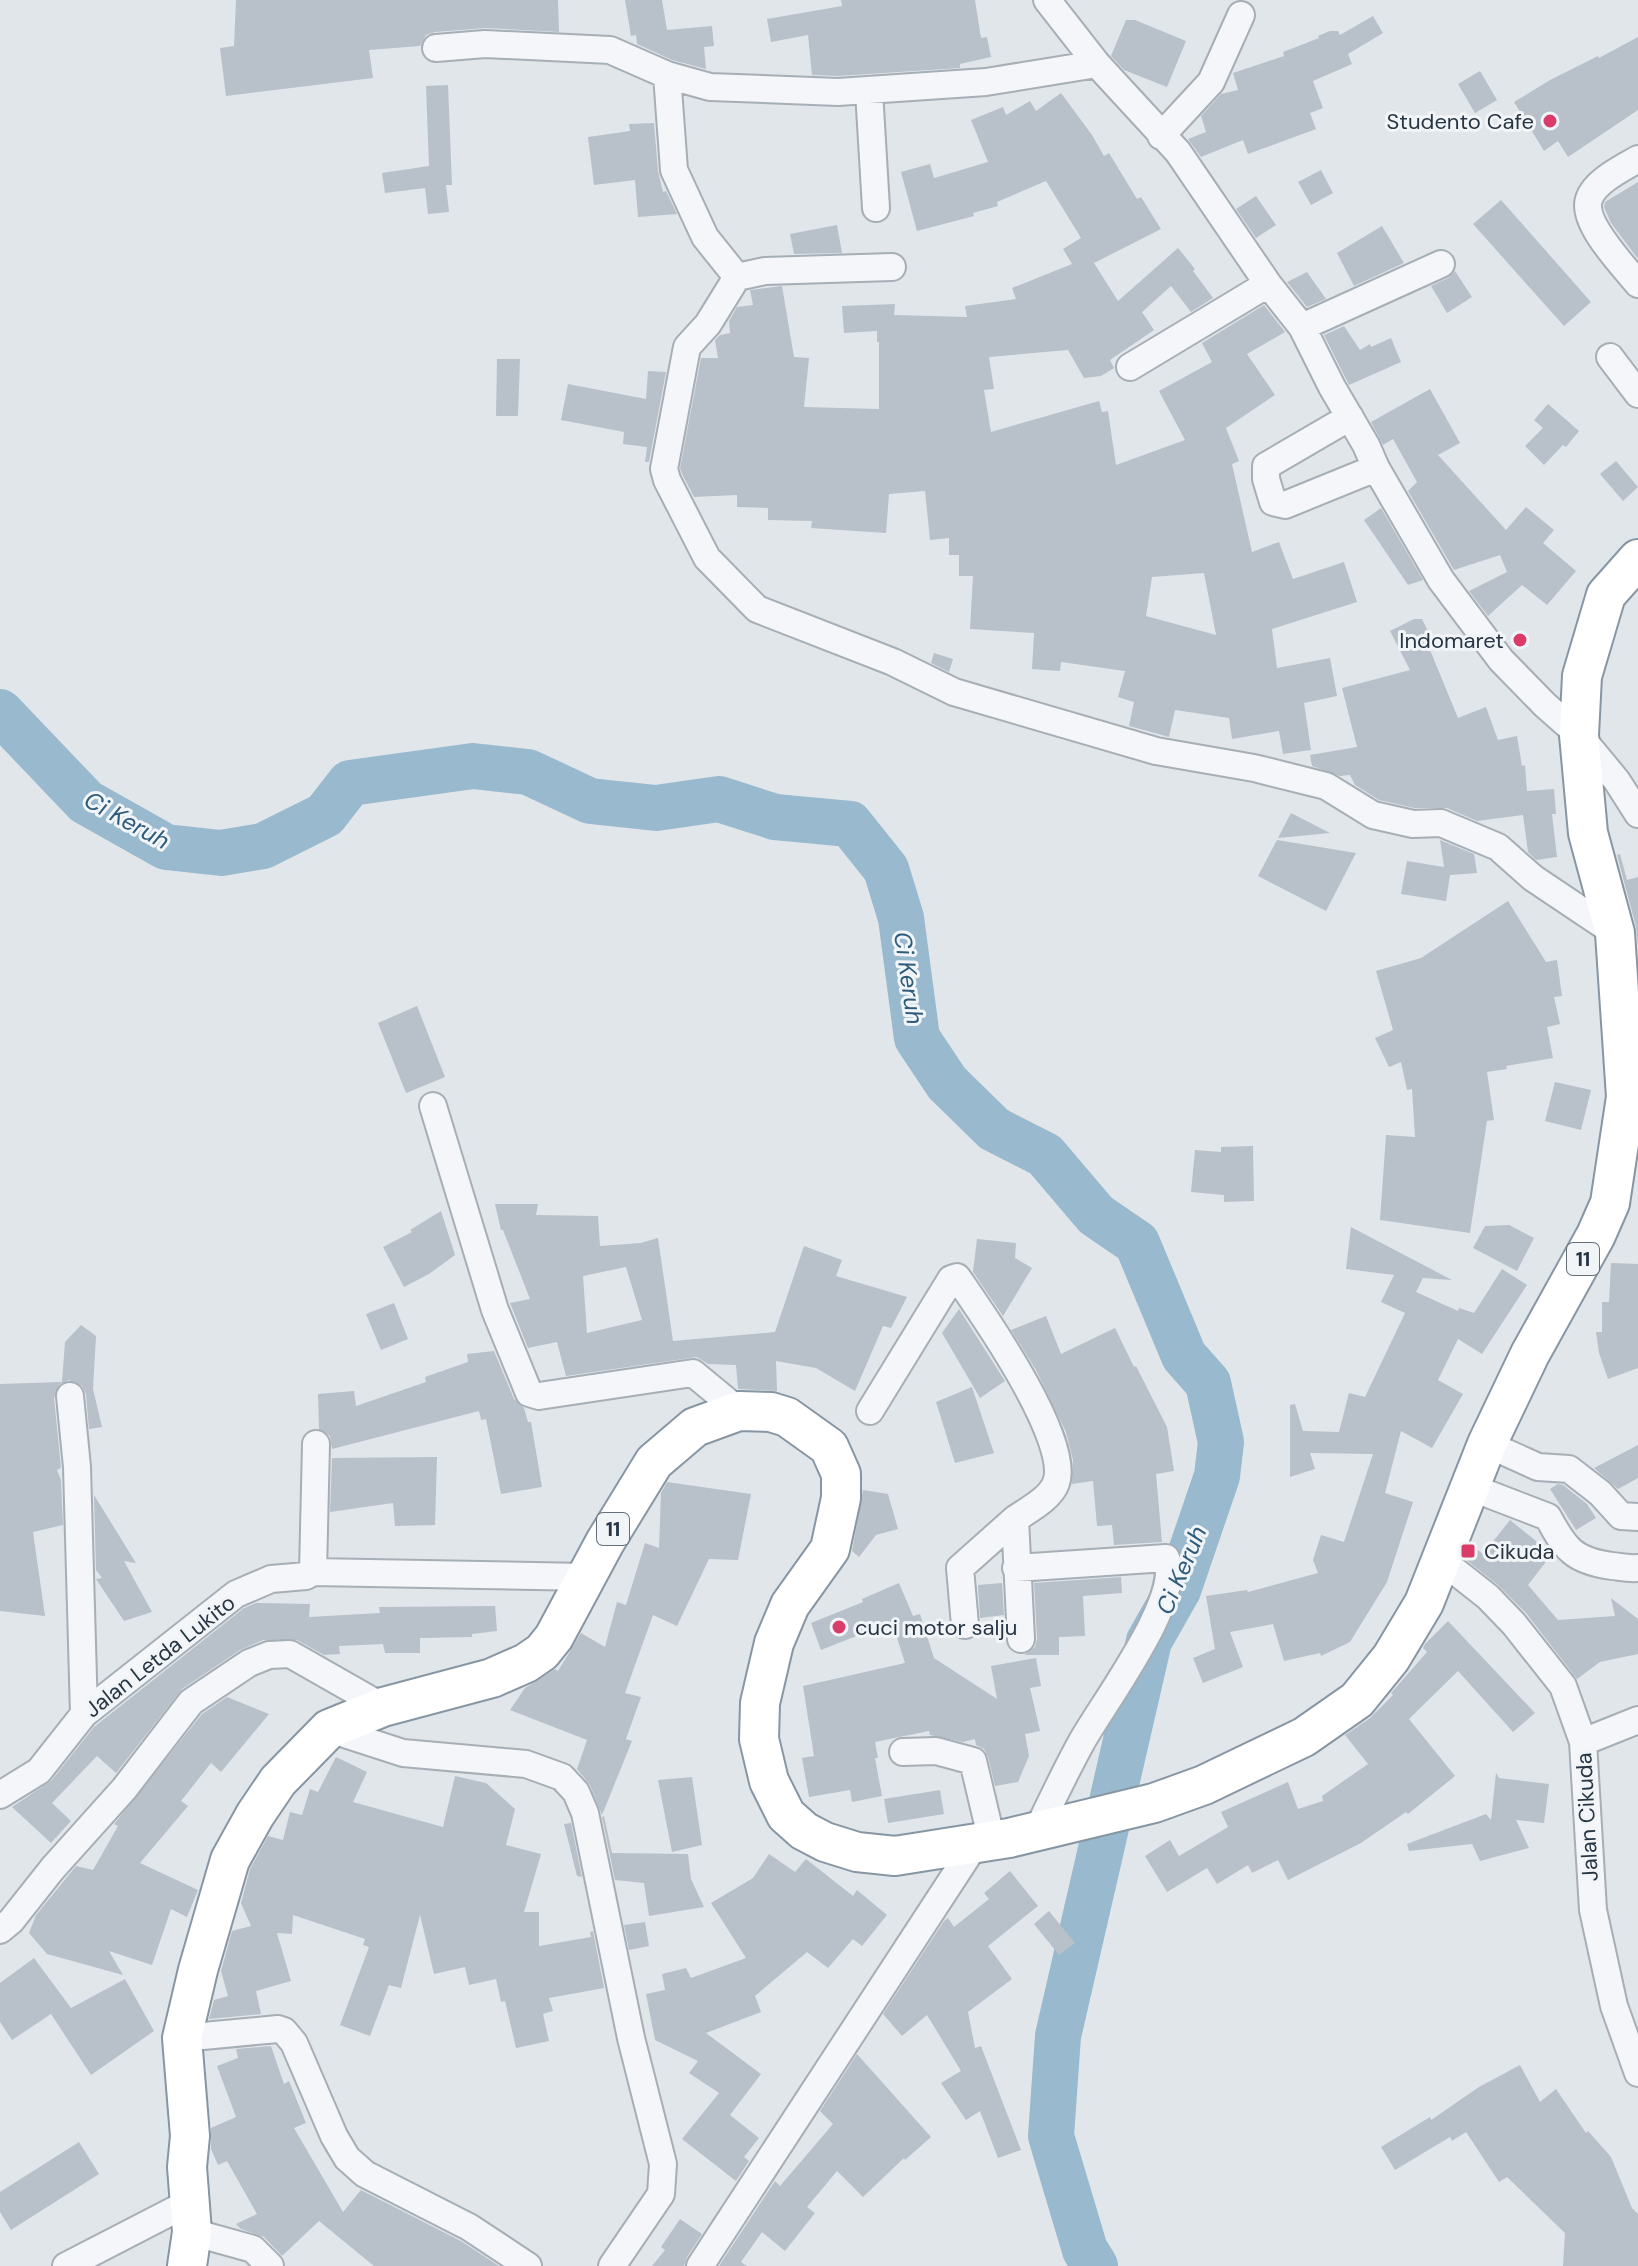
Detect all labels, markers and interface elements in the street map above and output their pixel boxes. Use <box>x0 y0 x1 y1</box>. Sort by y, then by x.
place label: Studento Cafe <box>1387 107 1534 136</box>
marker: Studento Cafe <box>1541 112 1559 130</box>
place label: Indomaret <box>1399 626 1504 655</box>
marker: Indomaret <box>1511 631 1529 649</box>
water label: Ci Keruh <box>79 784 175 856</box>
water label: Ci Keruh <box>887 930 931 1026</box>
road number: 11 <box>1567 1243 1599 1275</box>
road number: 11 <box>597 1513 629 1545</box>
water label: Ci Keruh <box>1149 1521 1213 1619</box>
place label: Cikuda <box>1484 1537 1555 1566</box>
marker: Cikuda <box>1459 1542 1477 1560</box>
street label: Jalan Letda Lukito <box>79 1588 241 1724</box>
place label: cuci motor salju <box>855 1613 1017 1642</box>
marker: cuci motor salju <box>830 1618 848 1636</box>
street label: Jalan Cikuda <box>1569 1752 1605 1882</box>

